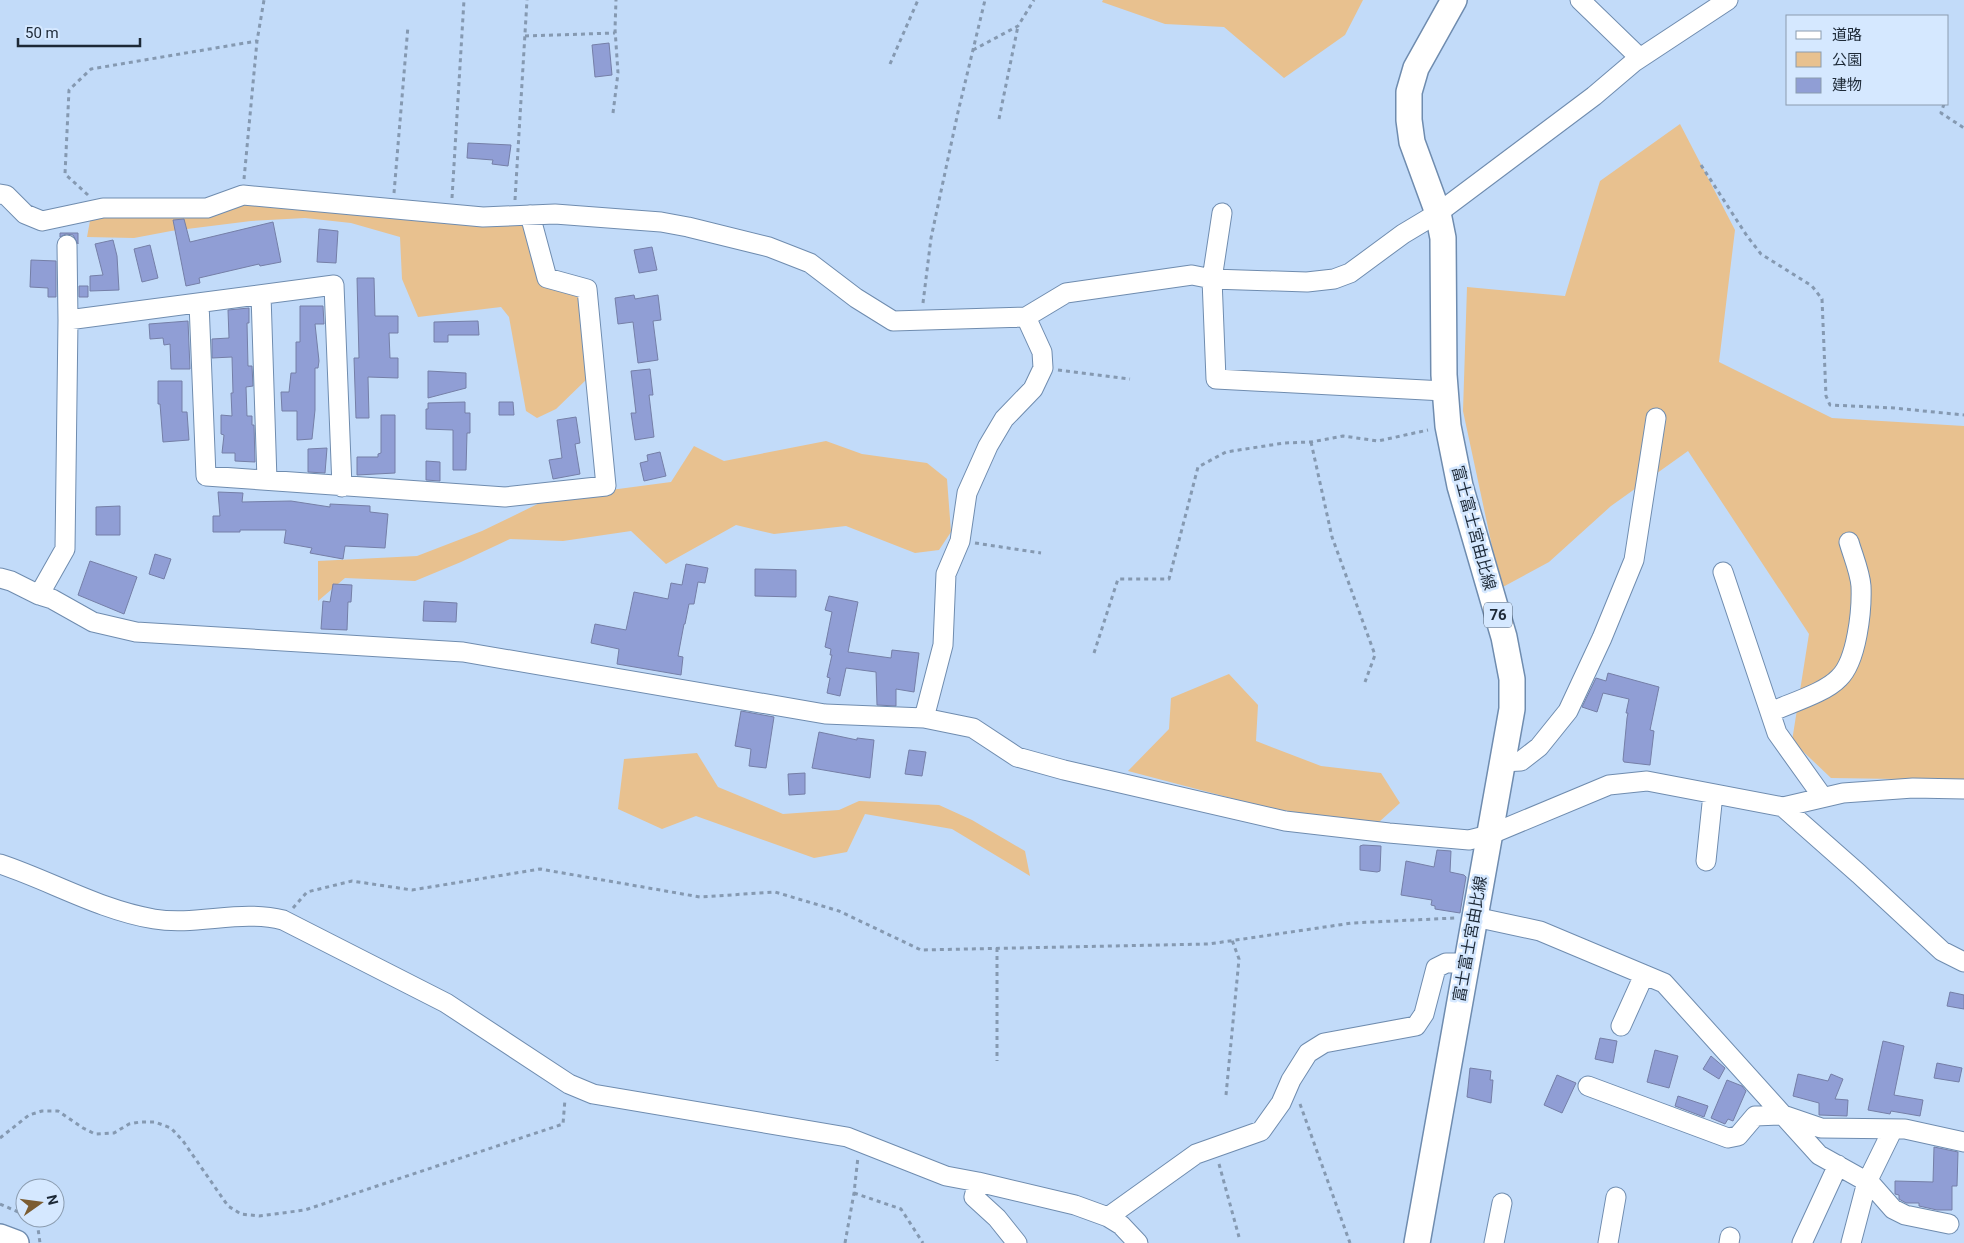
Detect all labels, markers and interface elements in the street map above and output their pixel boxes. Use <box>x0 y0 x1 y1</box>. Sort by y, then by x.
scale bar <box>18 15 140 47</box>
legend <box>1786 15 1949 105</box>
text: 50 m <box>25 24 59 42</box>
text: 道路 <box>1832 26 1862 44</box>
text: 公園 <box>1832 51 1862 69</box>
text: 建物 <box>1832 76 1862 94</box>
street label: 富士富士宮由比線 <box>1448 464 1500 592</box>
road number: 76 <box>1484 602 1512 628</box>
street label: 富士富士宮由比線 <box>1450 874 1490 1004</box>
north arrow <box>15 1178 65 1228</box>
text: N <box>44 1193 62 1207</box>

